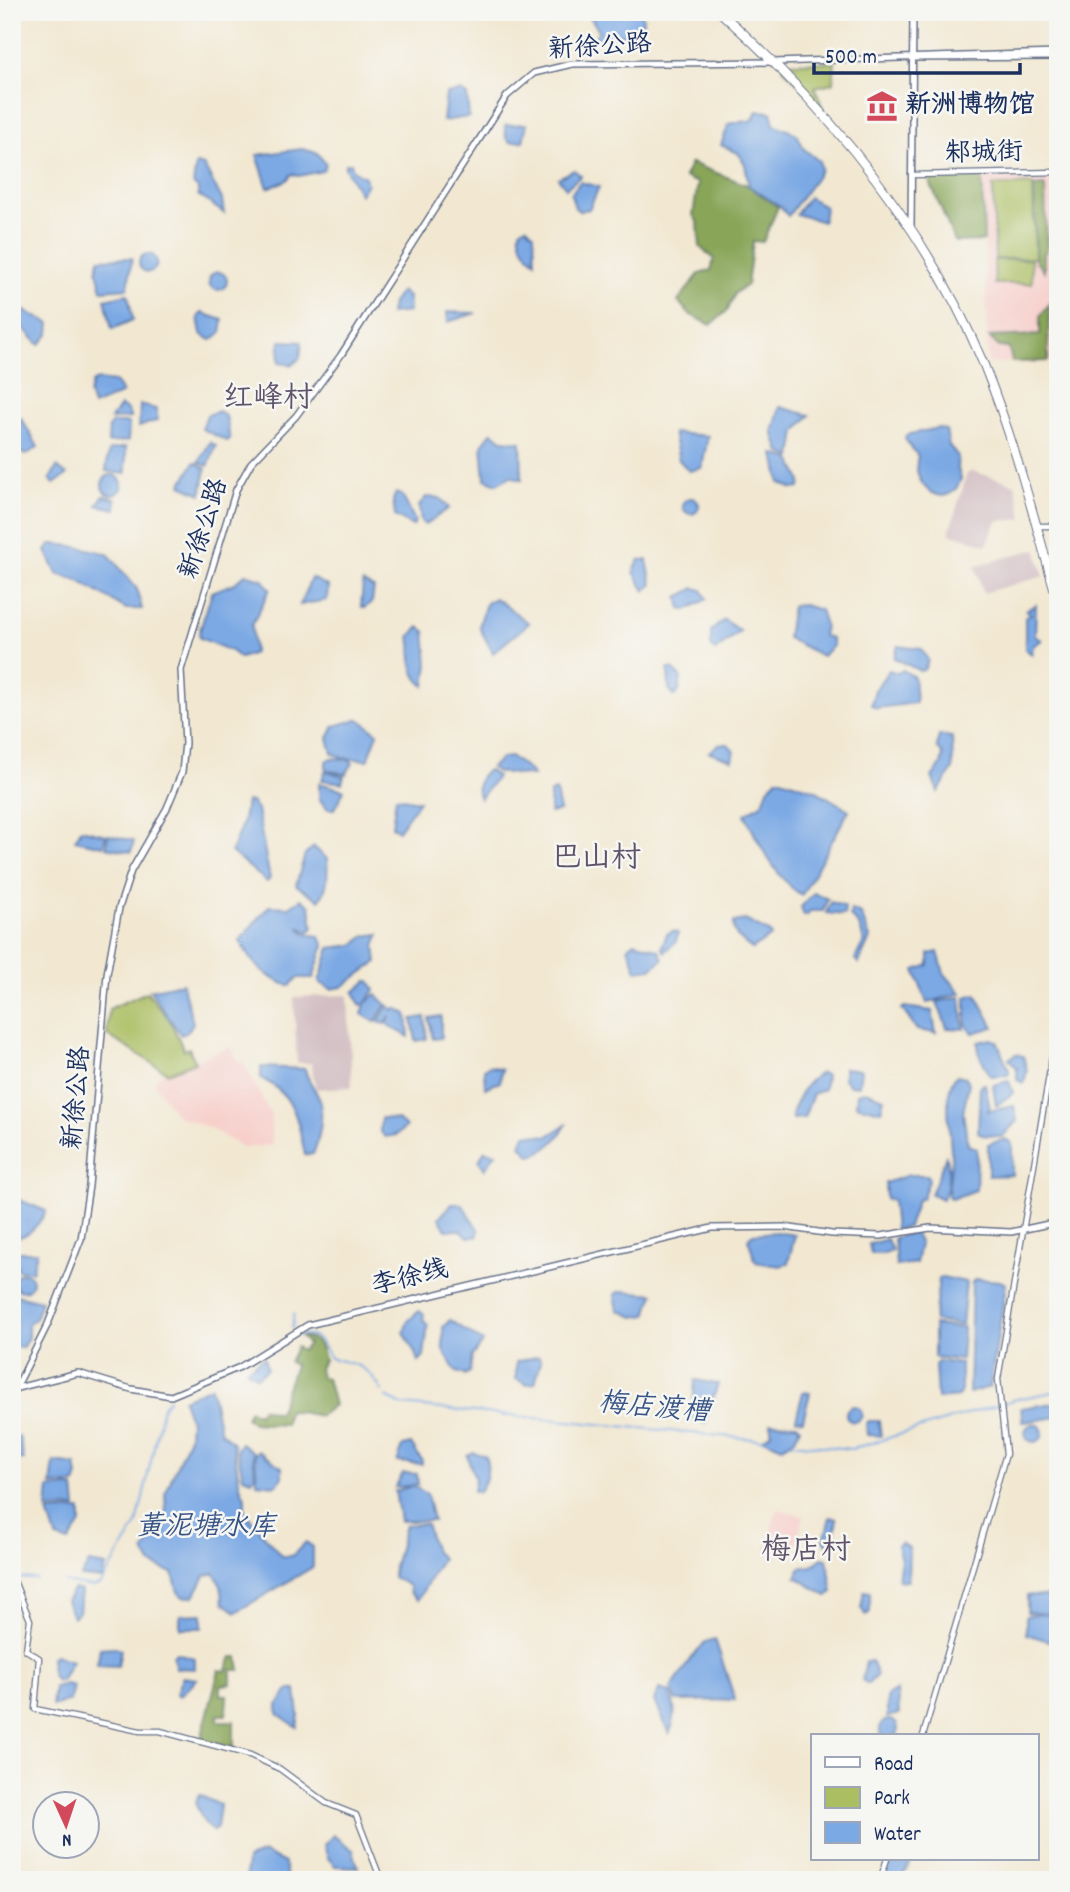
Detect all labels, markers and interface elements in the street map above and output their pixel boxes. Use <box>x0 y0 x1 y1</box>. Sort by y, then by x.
street label: 新徐公路 <box>547 26 653 70</box>
scale bar <box>814 32 1021 76</box>
text: 500 m <box>825 44 877 74</box>
place label: 新洲博物馆 <box>905 88 1035 125</box>
museum icon: 新洲博物馆 <box>865 89 899 123</box>
street label: 邾城街 <box>945 135 1023 173</box>
district label: 红峰村 <box>223 379 313 422</box>
street label: 新徐公路 <box>171 474 239 584</box>
district label: 巴山村 <box>551 839 641 882</box>
street label: 新徐公路 <box>55 1045 101 1151</box>
street label: 李徐线 <box>368 1252 452 1306</box>
water label: 梅店渡槽 <box>596 1385 716 1435</box>
water label: 黄泥塘水库 <box>136 1509 278 1549</box>
district label: 梅店村 <box>761 1531 851 1574</box>
legend <box>811 1734 1038 1860</box>
text: Road <box>874 1751 913 1781</box>
text: Park <box>874 1785 910 1815</box>
north arrow <box>32 1790 102 1860</box>
text: Water <box>874 1821 921 1851</box>
text: N <box>61 1825 72 1852</box>

